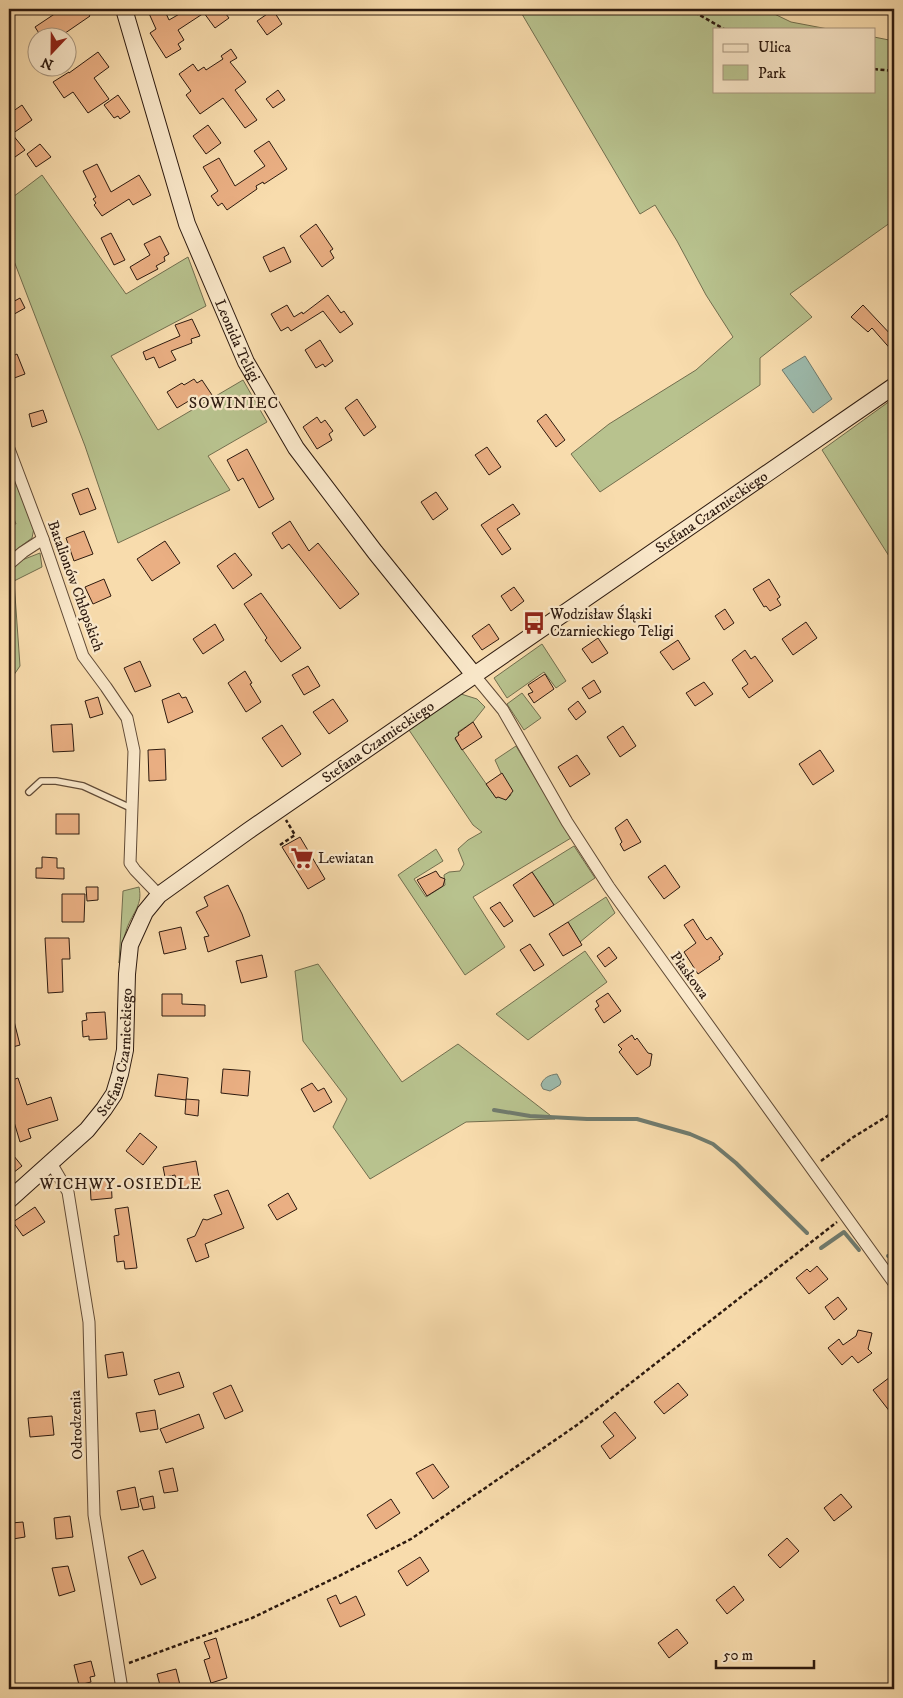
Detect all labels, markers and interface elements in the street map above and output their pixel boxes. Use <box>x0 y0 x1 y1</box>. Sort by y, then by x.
north arrow <box>28 28 78 78</box>
legend <box>713 28 876 92</box>
text: Ulica <box>758 38 791 57</box>
text: N <box>38 52 56 74</box>
text: Park <box>758 64 787 83</box>
street label: Leonida Teligi <box>210 296 265 386</box>
district label: SOWINIEC <box>189 393 279 413</box>
street label: Stefana Czarnieckiego <box>652 467 772 558</box>
street label: Batalionów Chłopskich <box>43 518 108 655</box>
place label: Wodzisław Śląski Czarnieckiego Teligi <box>549 604 674 641</box>
bus stop icon: Wodzisław Śląski Czarnieckiego Teligi <box>521 610 547 636</box>
street label: Stefana Czarnieckiego <box>318 697 438 787</box>
supermarket icon: Lewiatan <box>289 845 315 871</box>
place label: Lewiatan <box>318 849 374 868</box>
street label: Piaskowa <box>666 948 714 1003</box>
street label: Stefana Czarnieckiego <box>93 988 137 1121</box>
district label: WICHWY-OSIEDLE <box>39 1174 202 1194</box>
street label: Odrodzenia <box>66 1389 87 1460</box>
scale bar <box>716 1638 813 1670</box>
text: 50 m <box>723 1646 753 1665</box>

